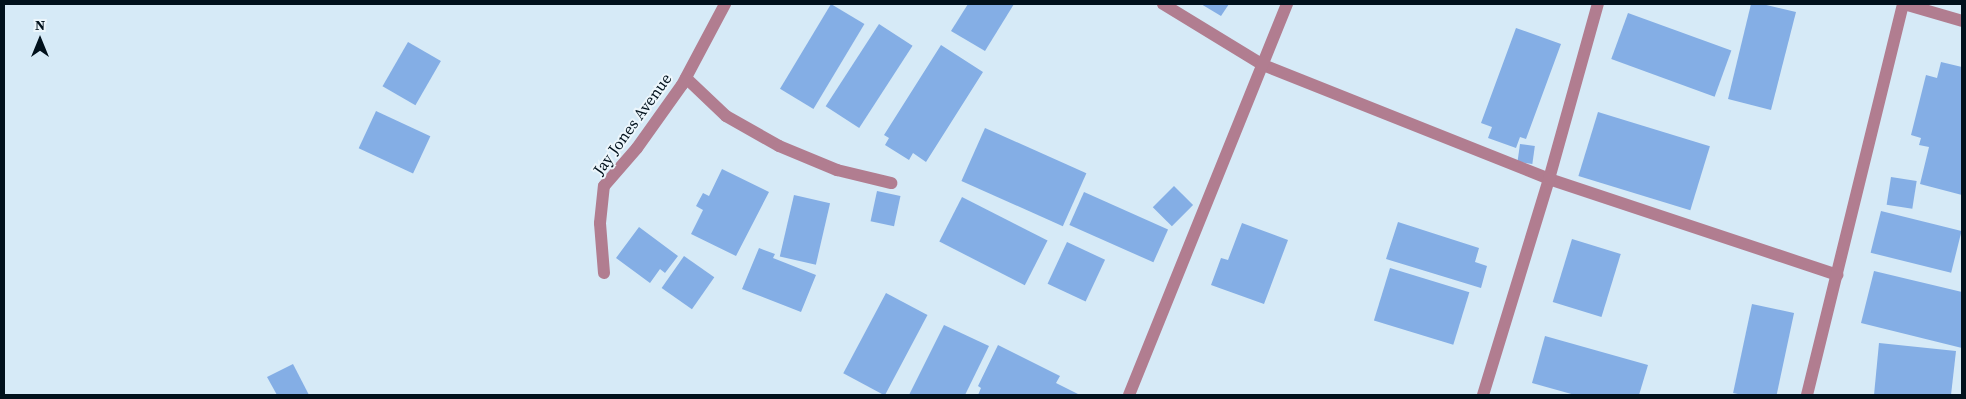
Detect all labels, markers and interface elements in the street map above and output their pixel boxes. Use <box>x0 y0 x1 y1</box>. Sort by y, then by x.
north arrow <box>15 15 65 65</box>
text: N <box>35 15 45 35</box>
street label: Jay Jones Avenue <box>589 69 675 179</box>

